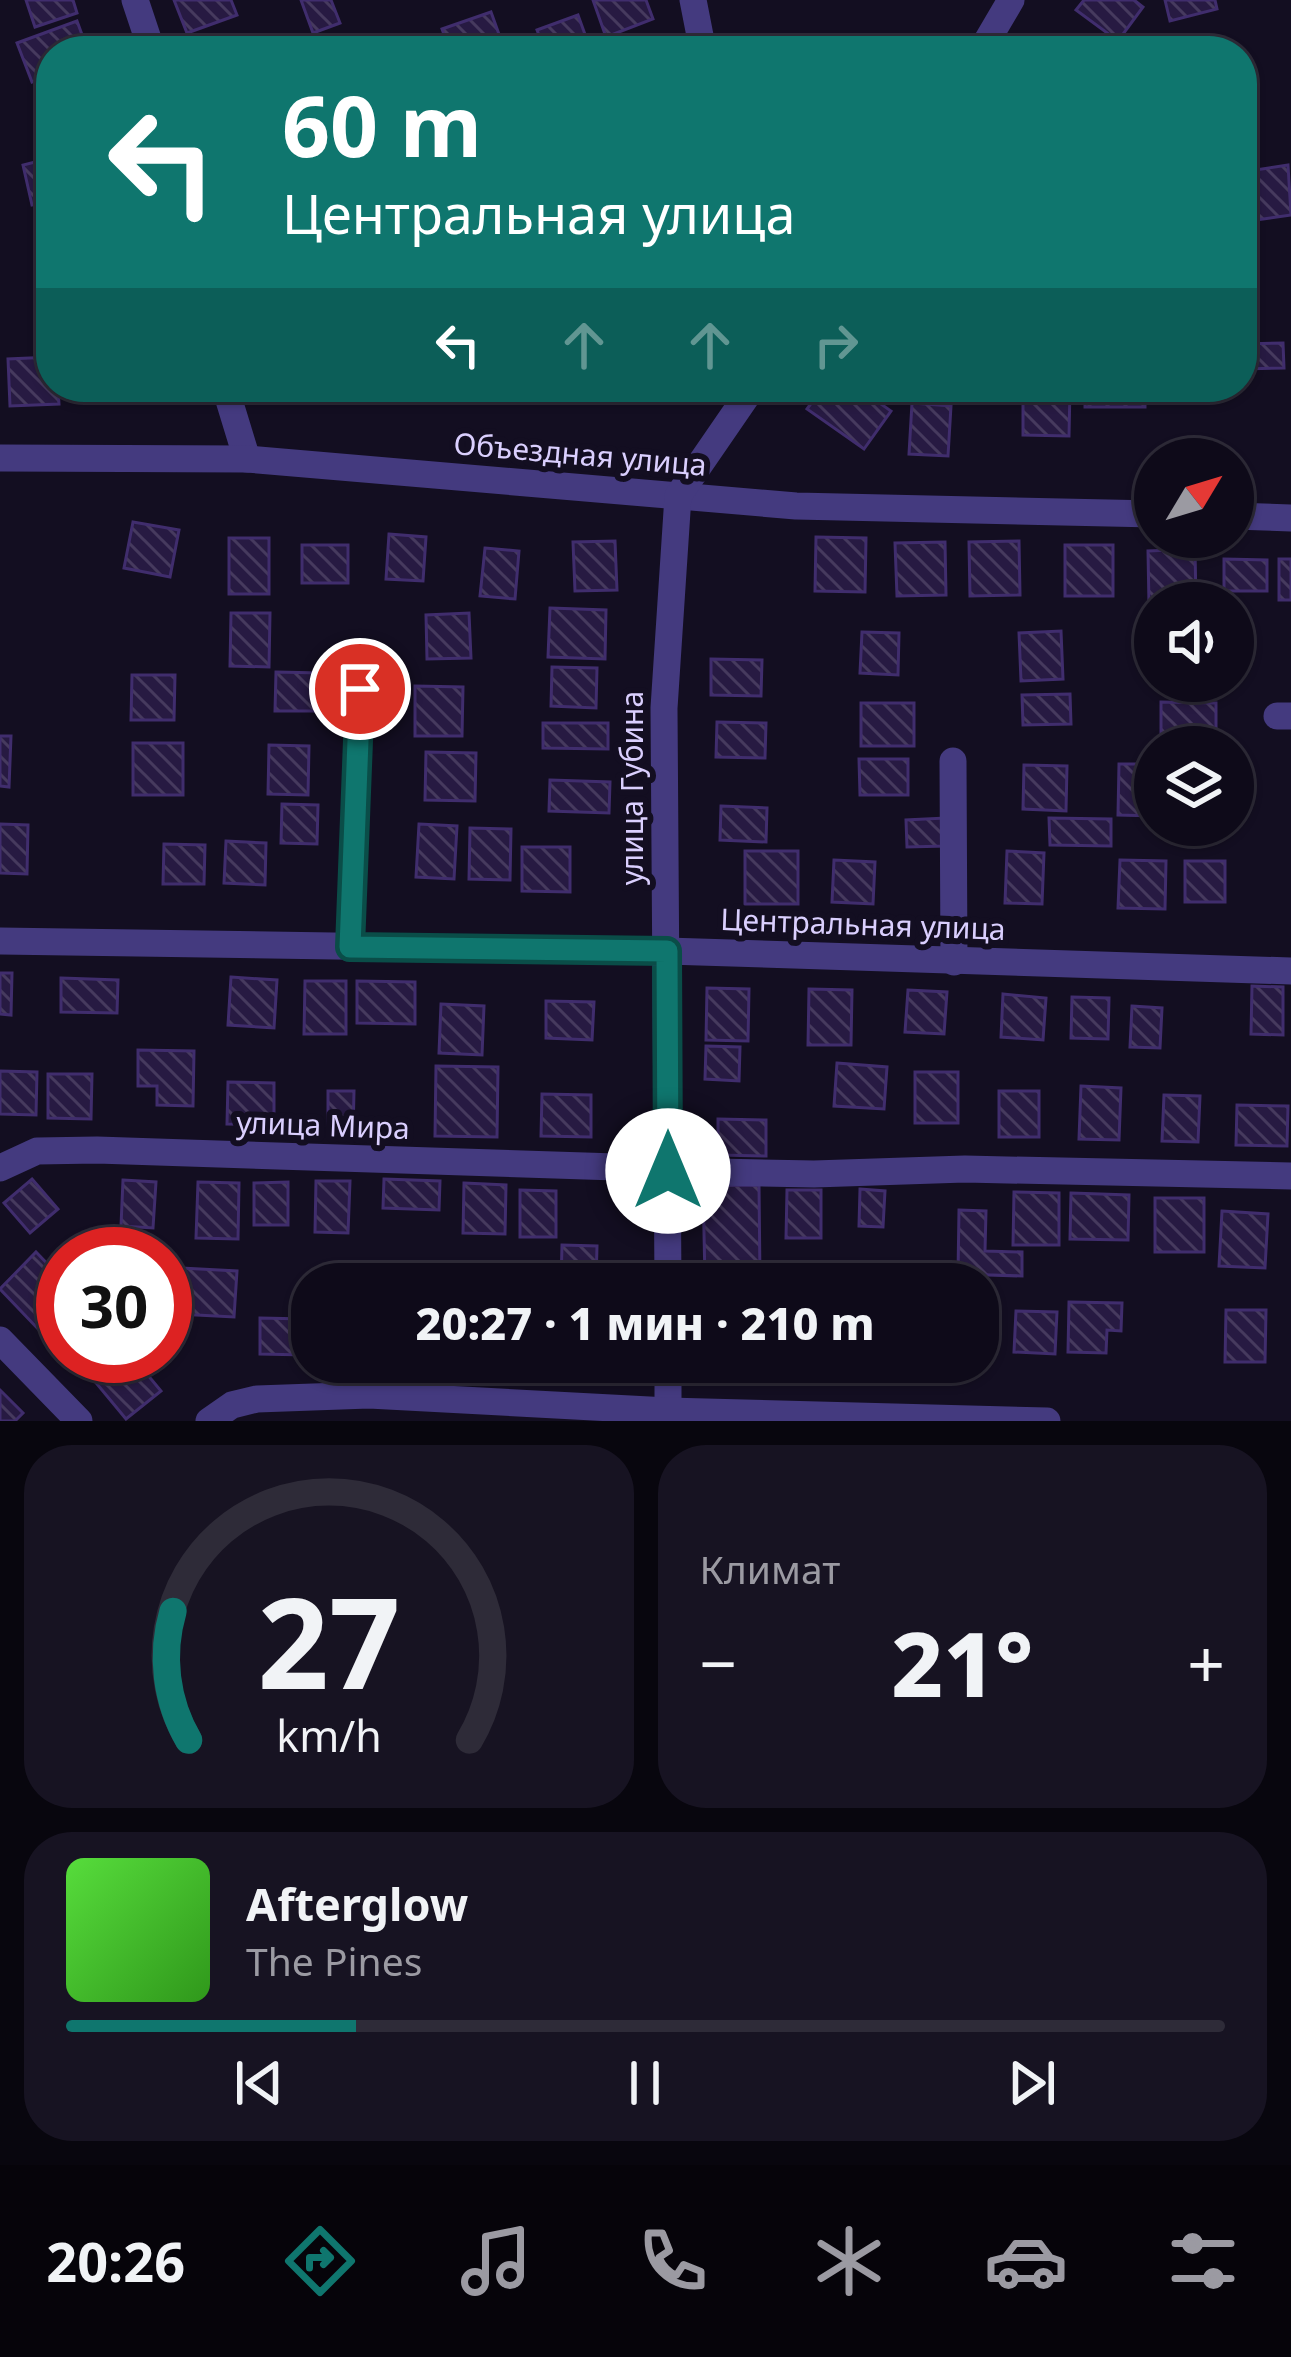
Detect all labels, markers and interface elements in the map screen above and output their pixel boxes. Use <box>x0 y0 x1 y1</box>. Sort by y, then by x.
text: 60 m <box>282 67 482 182</box>
icon: left <box>84 84 240 240</box>
text: Центральная улица <box>282 176 795 250</box>
icon: left <box>425 312 491 378</box>
icon: ahead <box>551 312 617 378</box>
icon: ahead <box>677 312 743 378</box>
icon: right <box>803 312 869 378</box>
street label: Объездная улица <box>452 422 708 485</box>
north arrow <box>1134 438 1254 558</box>
map controls <box>1134 438 1254 846</box>
button: sound <box>1134 582 1254 702</box>
pin <box>309 638 411 740</box>
icon: arrive <box>327 656 393 722</box>
street label: улица Губина <box>611 691 652 885</box>
button: layers <box>1134 726 1254 846</box>
street label: Центральная улица <box>720 898 1006 949</box>
street label: улица Мира <box>236 1101 411 1148</box>
position arrow <box>605 1108 731 1234</box>
speed limit sign: 30 <box>36 1227 192 1383</box>
text: 20:27 · 1 мин · 210 m <box>415 1292 875 1353</box>
text: Климат <box>700 1542 840 1595</box>
text: 27 <box>257 1556 400 1726</box>
text: 21° <box>891 1601 1033 1723</box>
text: − <box>700 1617 737 1707</box>
text: + <box>1187 1617 1225 1707</box>
text: km/h <box>276 1705 381 1764</box>
text: Afterglow <box>246 1873 468 1934</box>
text: The Pines <box>246 1934 422 1987</box>
icon: previous <box>226 2050 292 2116</box>
icon: pause <box>612 2050 678 2116</box>
icon: next <box>999 2050 1065 2116</box>
icon: directions <box>278 2219 362 2303</box>
icon: music <box>454 2219 538 2303</box>
icon: phone <box>631 2219 715 2303</box>
icon: climate <box>807 2219 891 2303</box>
icon: car <box>984 2219 1068 2303</box>
icon: filters <box>1161 2219 1245 2303</box>
text: 20:26 <box>46 2224 185 2298</box>

